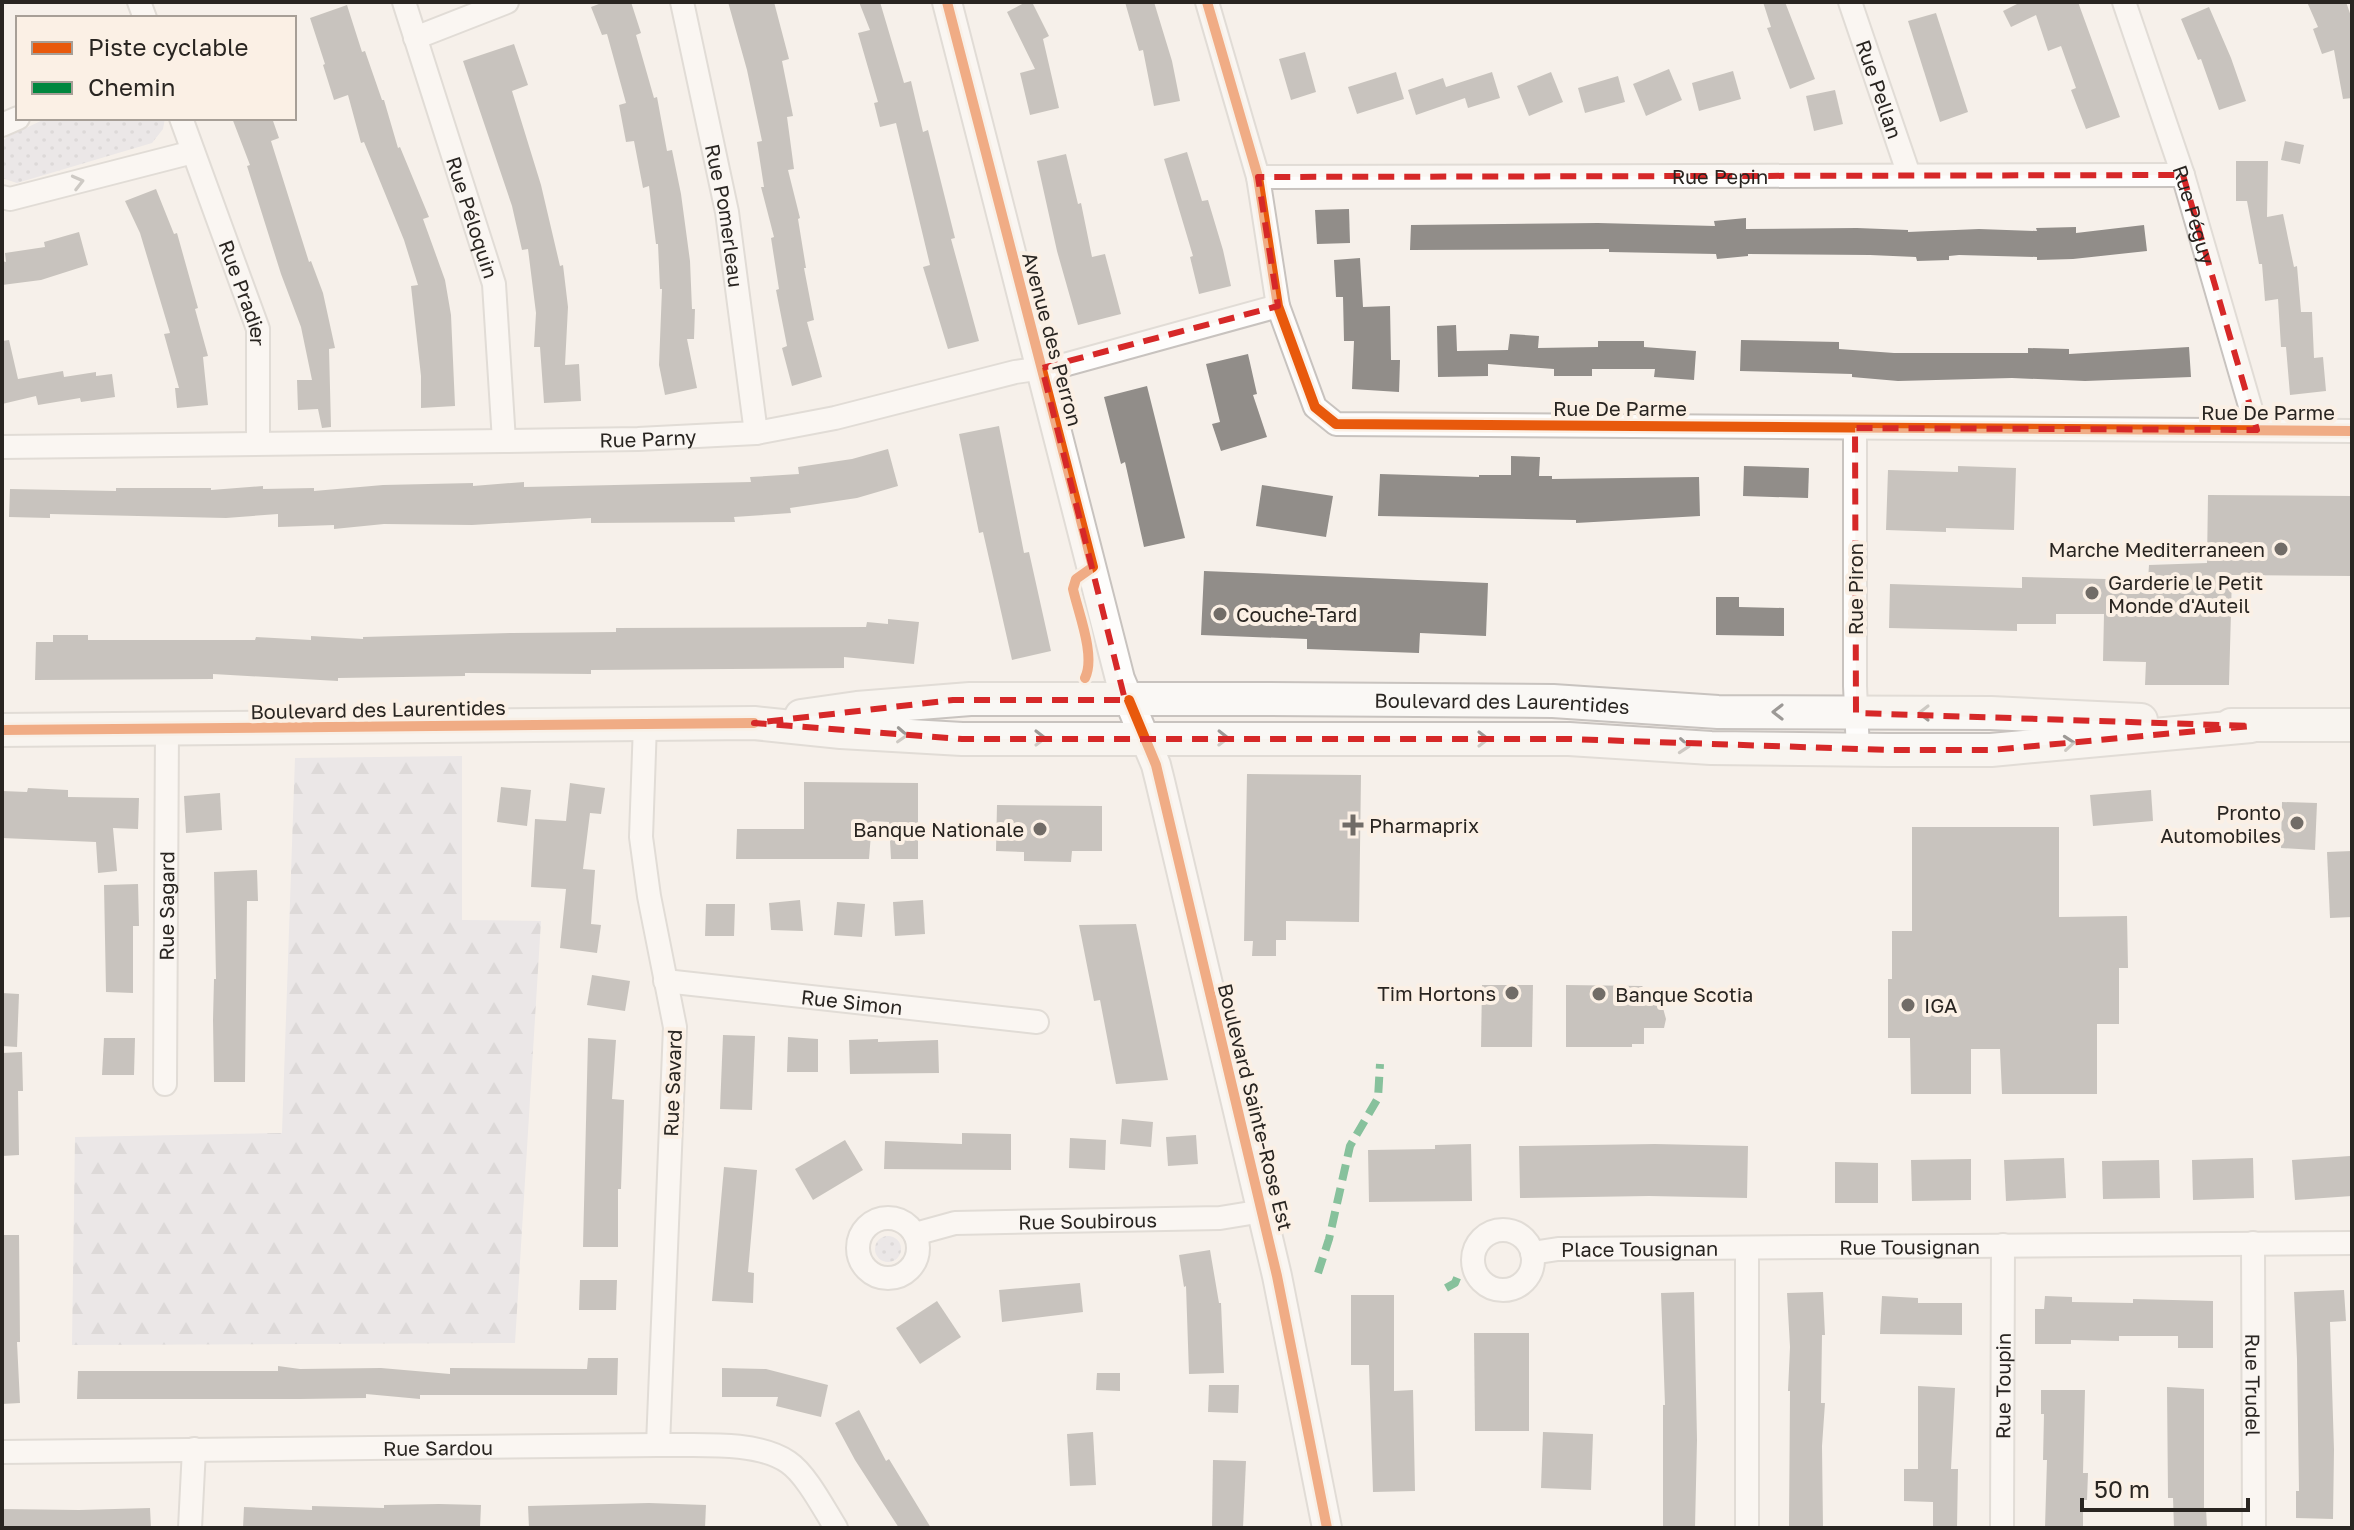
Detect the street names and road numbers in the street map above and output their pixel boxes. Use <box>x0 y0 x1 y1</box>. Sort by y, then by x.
street label: Rue Pellan <box>1852 37 1908 142</box>
street label: Rue Pomerleau <box>701 142 749 289</box>
street label: Rue Péloquin <box>442 153 503 281</box>
street label: Rue Péguy <box>2168 162 2220 267</box>
street label: Rue Pepin <box>1672 164 1768 188</box>
street label: Rue Pradier <box>214 236 270 346</box>
street label: Avenue des Perron <box>1018 249 1088 429</box>
street label: Rue De Parme <box>1553 396 1687 420</box>
street label: Rue De Parme <box>2201 400 2335 424</box>
street label: Rue Parny <box>599 424 697 452</box>
street label: Rue Piron <box>1843 543 1867 635</box>
street label: Boulevard des Laurentides <box>1374 688 1630 718</box>
street label: Boulevard des Laurentides <box>250 695 506 723</box>
street label: Rue Sagard <box>154 851 178 961</box>
street label: Boulevard Sainte-Rose Est <box>1214 981 1298 1233</box>
street label: Rue Simon <box>800 984 904 1019</box>
street label: Rue Savard <box>658 1029 686 1137</box>
street label: Rue Soubirous <box>1018 1207 1157 1234</box>
street label: Rue Tousignan <box>1839 1234 1980 1259</box>
street label: Place Tousignan <box>1561 1236 1718 1261</box>
street label: Rue Toupin <box>1990 1333 2015 1439</box>
street label: Rue Trudel <box>2241 1334 2266 1436</box>
street label: Rue Sardou <box>383 1435 493 1460</box>

